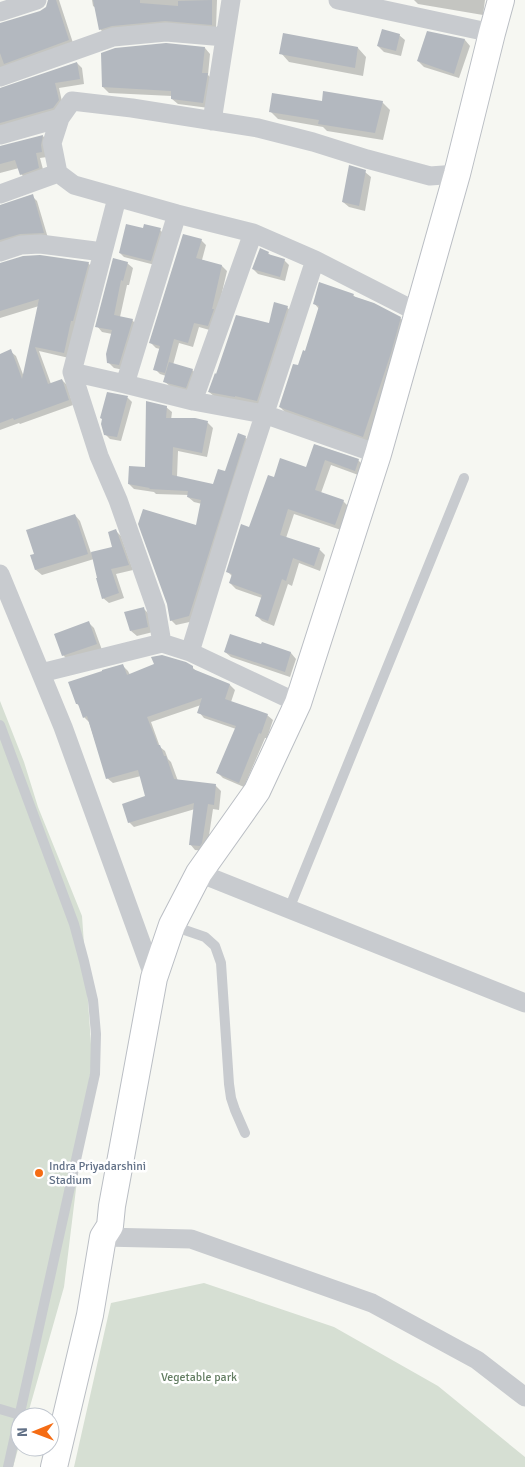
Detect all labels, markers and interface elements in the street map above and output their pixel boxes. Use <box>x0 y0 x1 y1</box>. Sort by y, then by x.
place label: Indra Priyadarshini Stadium <box>49 1159 146 1188</box>
marker: Indra Priyadarshini Stadium <box>33 1167 45 1179</box>
park label: Vegetable park <box>161 1370 237 1385</box>
north arrow <box>10 1407 60 1457</box>
text: N <box>14 1427 31 1437</box>

